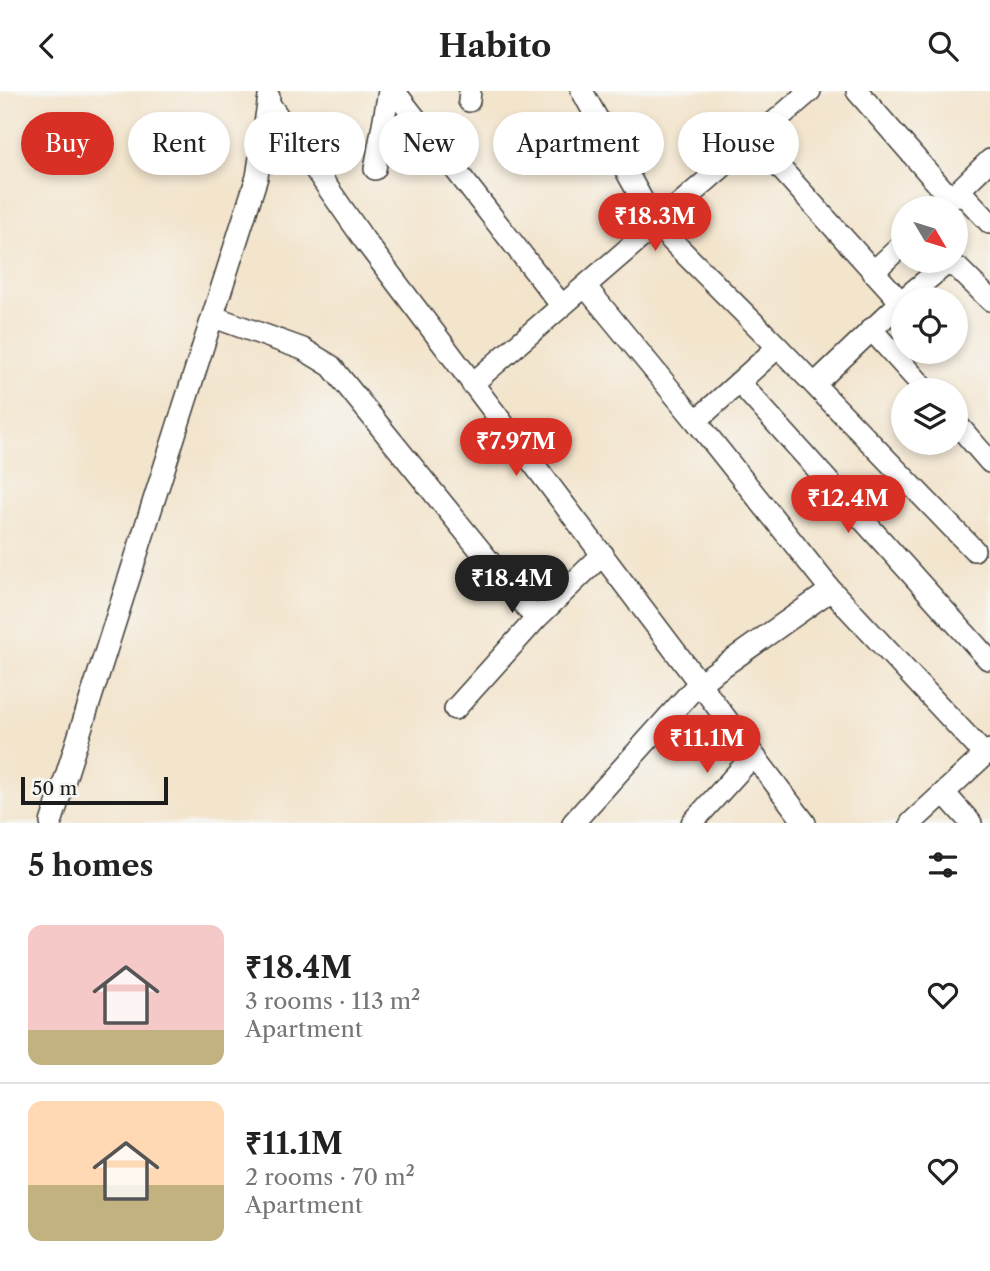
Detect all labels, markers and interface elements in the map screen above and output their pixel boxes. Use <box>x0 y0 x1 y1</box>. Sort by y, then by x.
text: Habito <box>439 26 551 65</box>
icon: back <box>28 27 66 65</box>
icon: search <box>924 27 962 65</box>
chip: Buy <box>21 112 114 175</box>
chip: Rent <box>128 112 230 175</box>
chip: Filters <box>244 112 365 175</box>
chip: New <box>379 112 479 175</box>
chip: Apartment <box>493 112 664 175</box>
chip: House <box>678 112 799 175</box>
pin: ₹18.3M <box>598 193 712 253</box>
north arrow <box>891 196 968 273</box>
map controls <box>891 196 968 455</box>
text: ₹18.3M <box>614 202 696 230</box>
button: locate <box>891 287 968 364</box>
button: layers <box>891 378 968 455</box>
pin: ₹7.97M <box>459 419 573 478</box>
text: ₹7.97M <box>476 427 556 455</box>
pin: ₹12.4M <box>791 475 905 535</box>
text: ₹12.4M <box>807 484 889 512</box>
pin: ₹18.4M <box>455 555 569 615</box>
text: ₹18.4M <box>471 564 553 592</box>
pin: ₹11.1M <box>650 715 764 775</box>
text: ₹11.1M <box>670 724 745 752</box>
scale bar <box>21 774 168 806</box>
text: 50 m <box>32 777 77 800</box>
icon: filters <box>924 846 962 884</box>
text: 5 homes <box>28 847 153 884</box>
text: ₹18.4M <box>245 949 352 986</box>
icon: home <box>84 953 168 1037</box>
icon: heart <box>924 976 962 1014</box>
text: 3 rooms · 113 m² <box>245 987 421 1015</box>
text: Apartment <box>245 1015 363 1043</box>
text: ₹11.1M <box>245 1125 343 1162</box>
icon: home <box>84 1129 168 1213</box>
icon: heart <box>924 1152 962 1190</box>
text: 2 rooms · 70 m² <box>245 1163 415 1191</box>
text: Apartment <box>245 1191 363 1219</box>

